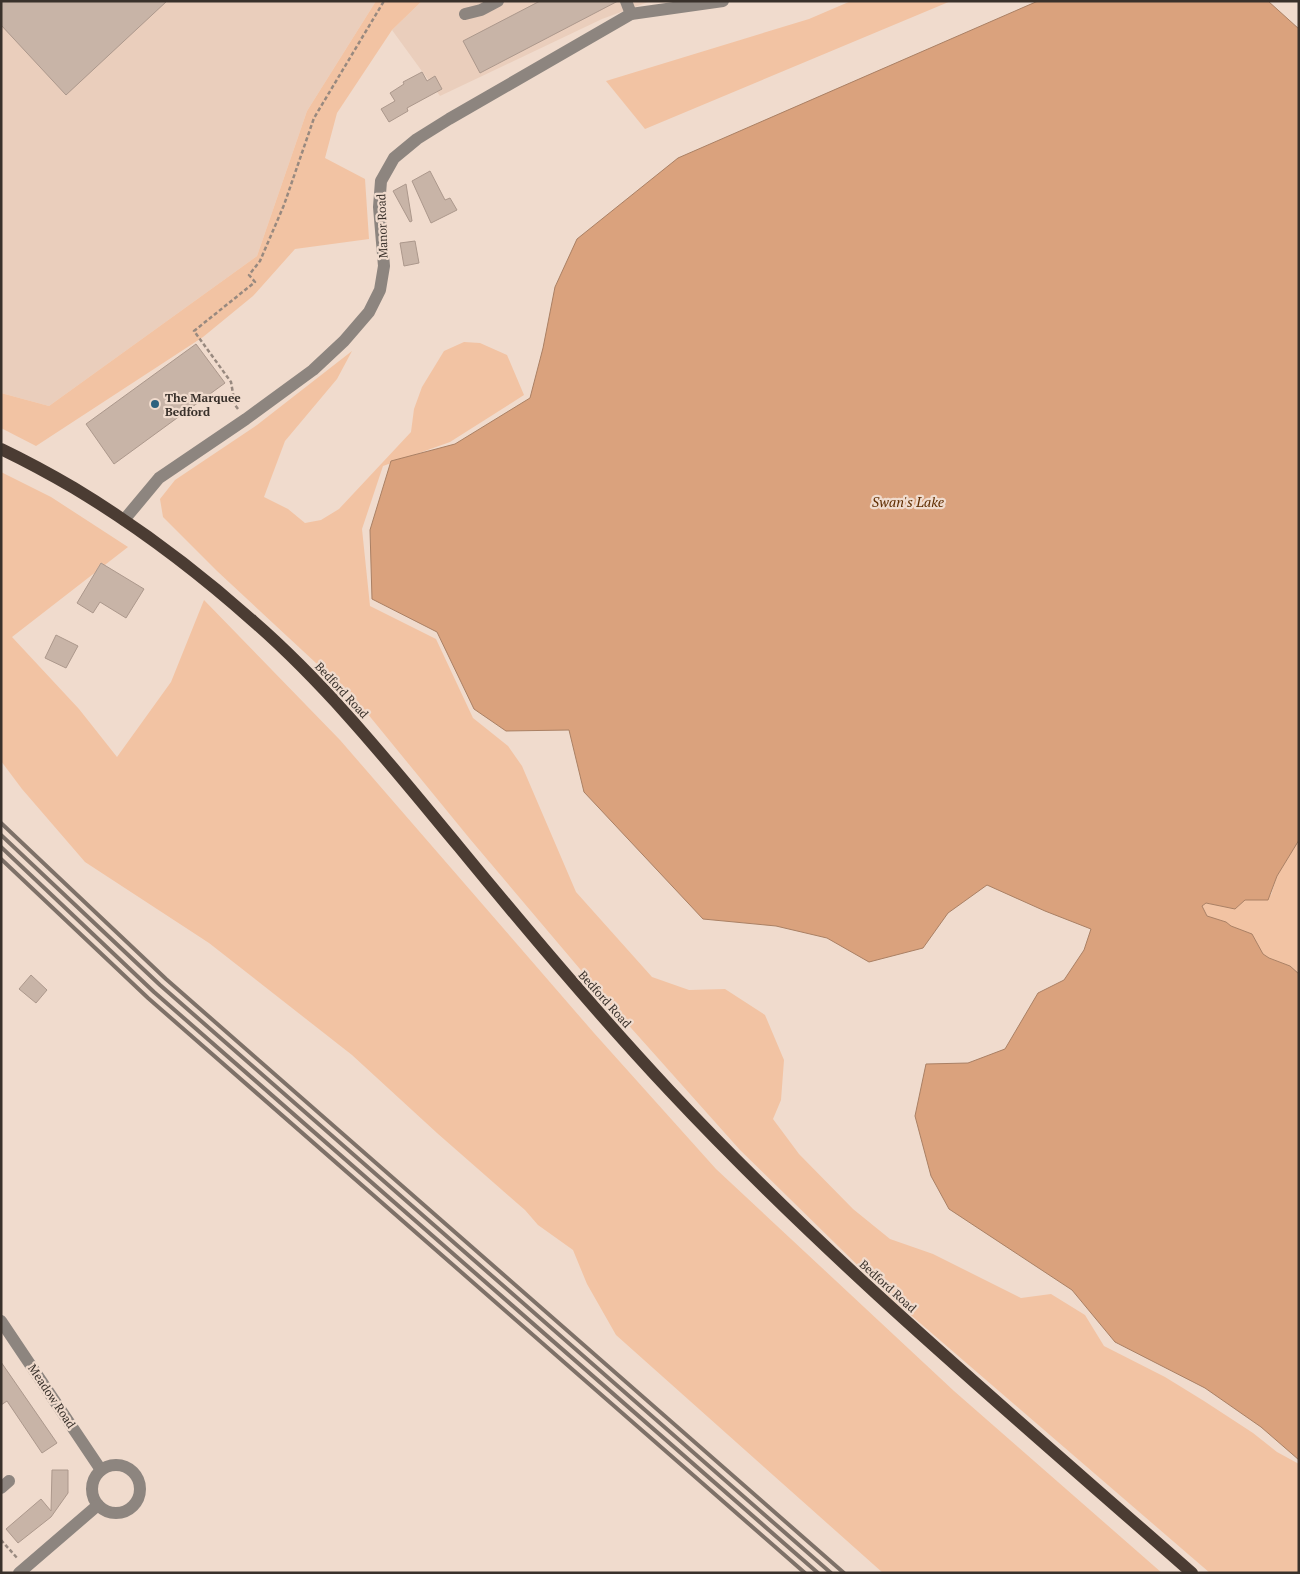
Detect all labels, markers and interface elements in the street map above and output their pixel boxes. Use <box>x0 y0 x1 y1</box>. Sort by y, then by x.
street label: Manor Road <box>373 193 391 259</box>
place label: The Marquee Bedford <box>165 390 241 419</box>
marker: The Marquee Bedford <box>149 398 161 410</box>
water label: Swan's Lake <box>872 492 945 511</box>
street label: Bedford Road <box>312 659 372 722</box>
street label: Bedford Road <box>575 967 635 1031</box>
street label: Bedford Road <box>856 1256 920 1316</box>
street label: Meadow Road <box>25 1361 79 1431</box>

